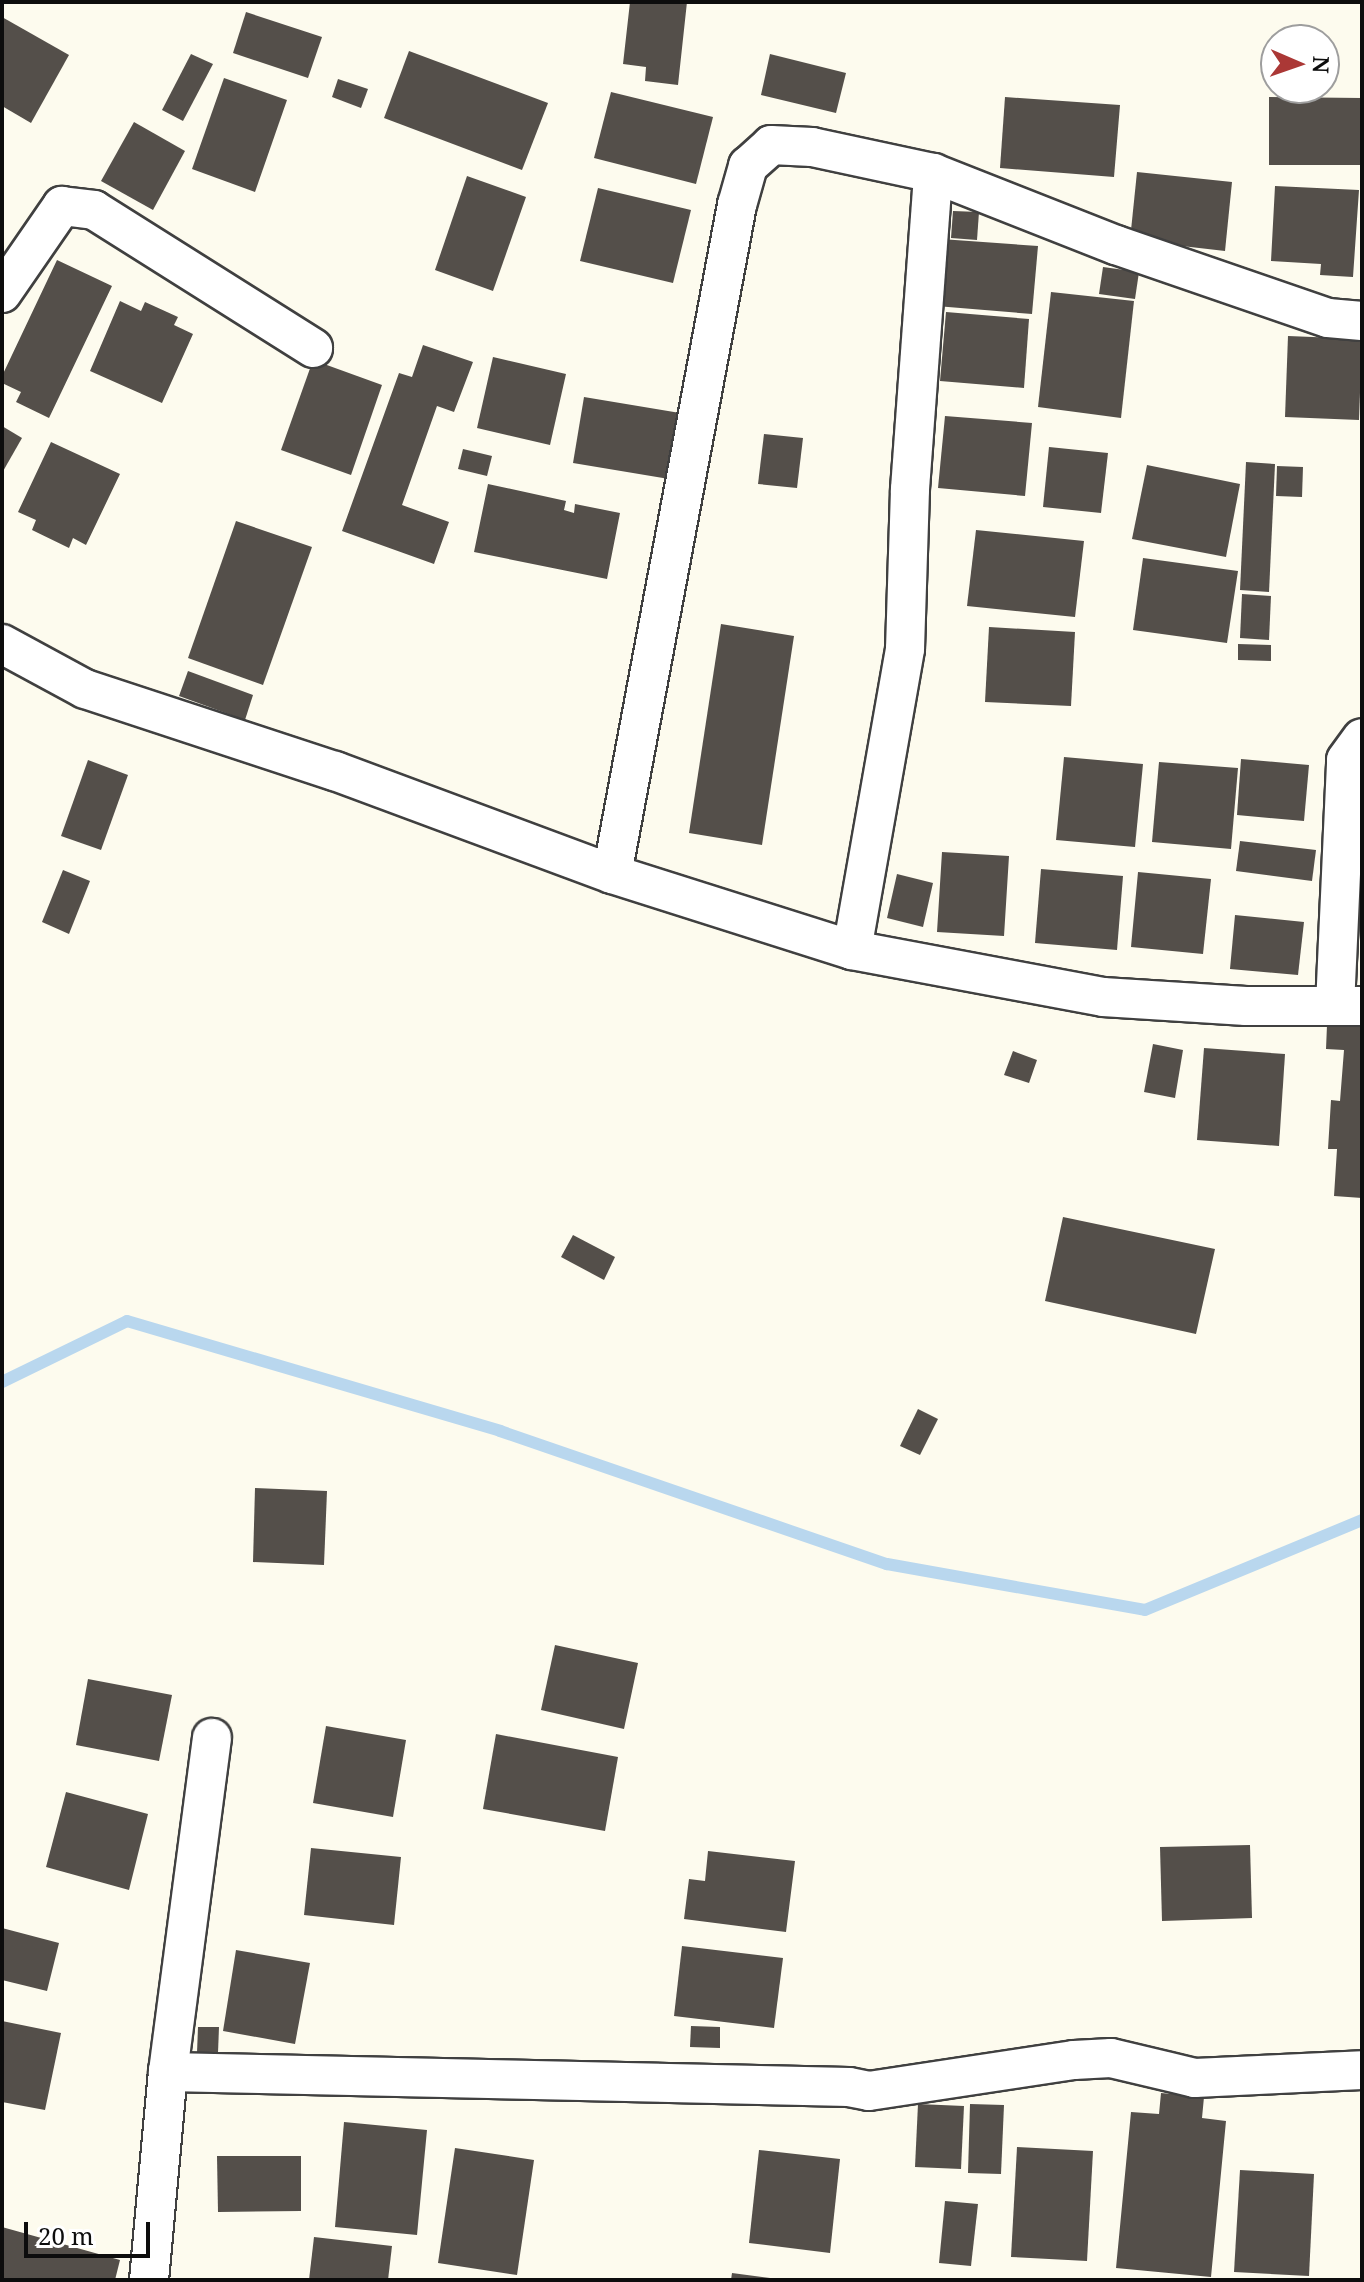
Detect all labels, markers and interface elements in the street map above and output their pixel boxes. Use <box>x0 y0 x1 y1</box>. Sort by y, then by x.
north arrow <box>1260 24 1340 104</box>
text: N <box>1307 56 1337 74</box>
scale bar <box>28 2206 154 2256</box>
text: 20 m <box>38 2219 94 2252</box>

